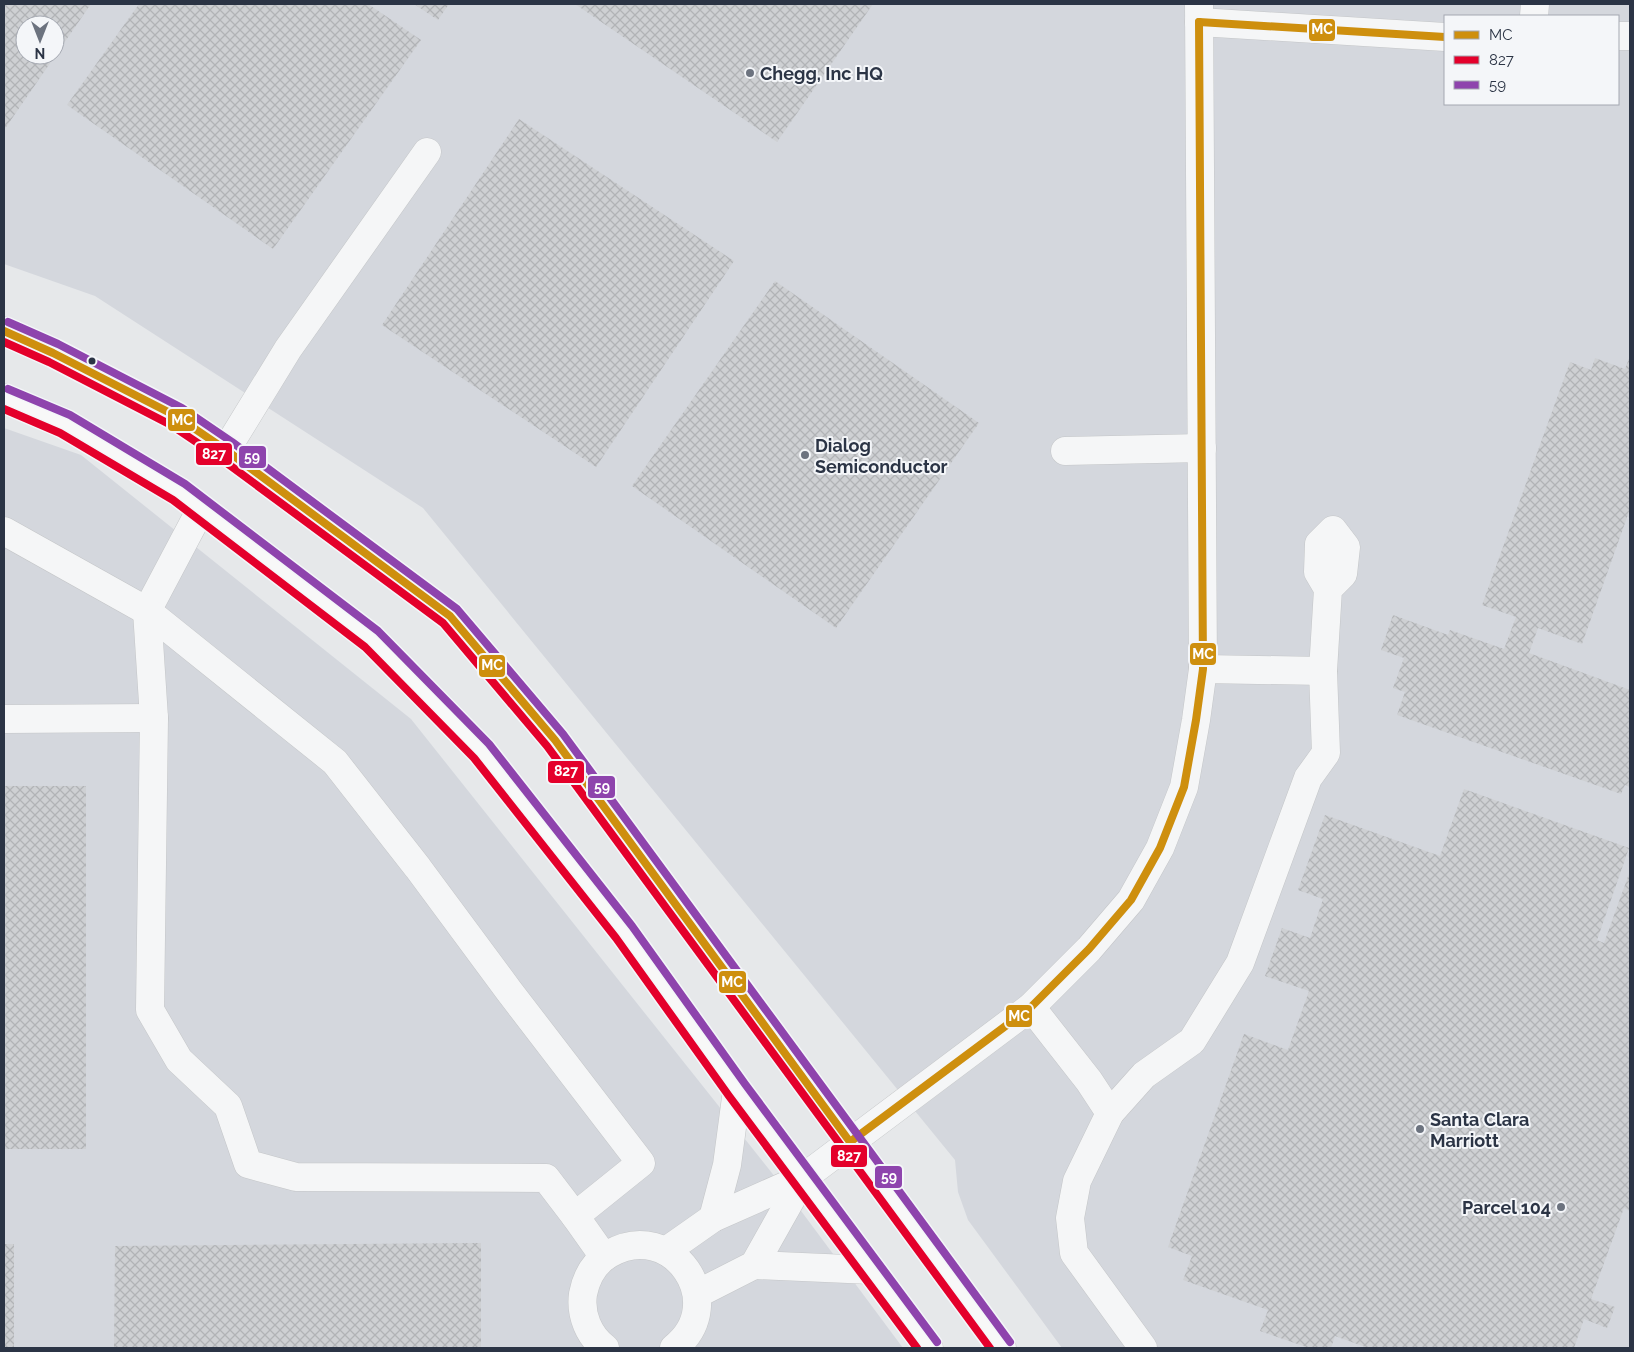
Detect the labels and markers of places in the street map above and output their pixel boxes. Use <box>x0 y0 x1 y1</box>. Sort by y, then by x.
place label: Chegg, Inc HQ <box>760 63 883 84</box>
marker: Chegg, Inc HQ <box>744 67 756 79</box>
unlabelled marker <box>87 356 97 366</box>
place label: Dialog Semiconductor <box>815 435 948 477</box>
marker: Dialog Semiconductor <box>799 449 811 461</box>
place label: Santa Clara Marriott <box>1430 1109 1529 1151</box>
marker: Santa Clara Marriott <box>1414 1123 1426 1135</box>
place label: Parcel 104 <box>1462 1197 1551 1218</box>
marker: Parcel 104 <box>1555 1201 1567 1213</box>

